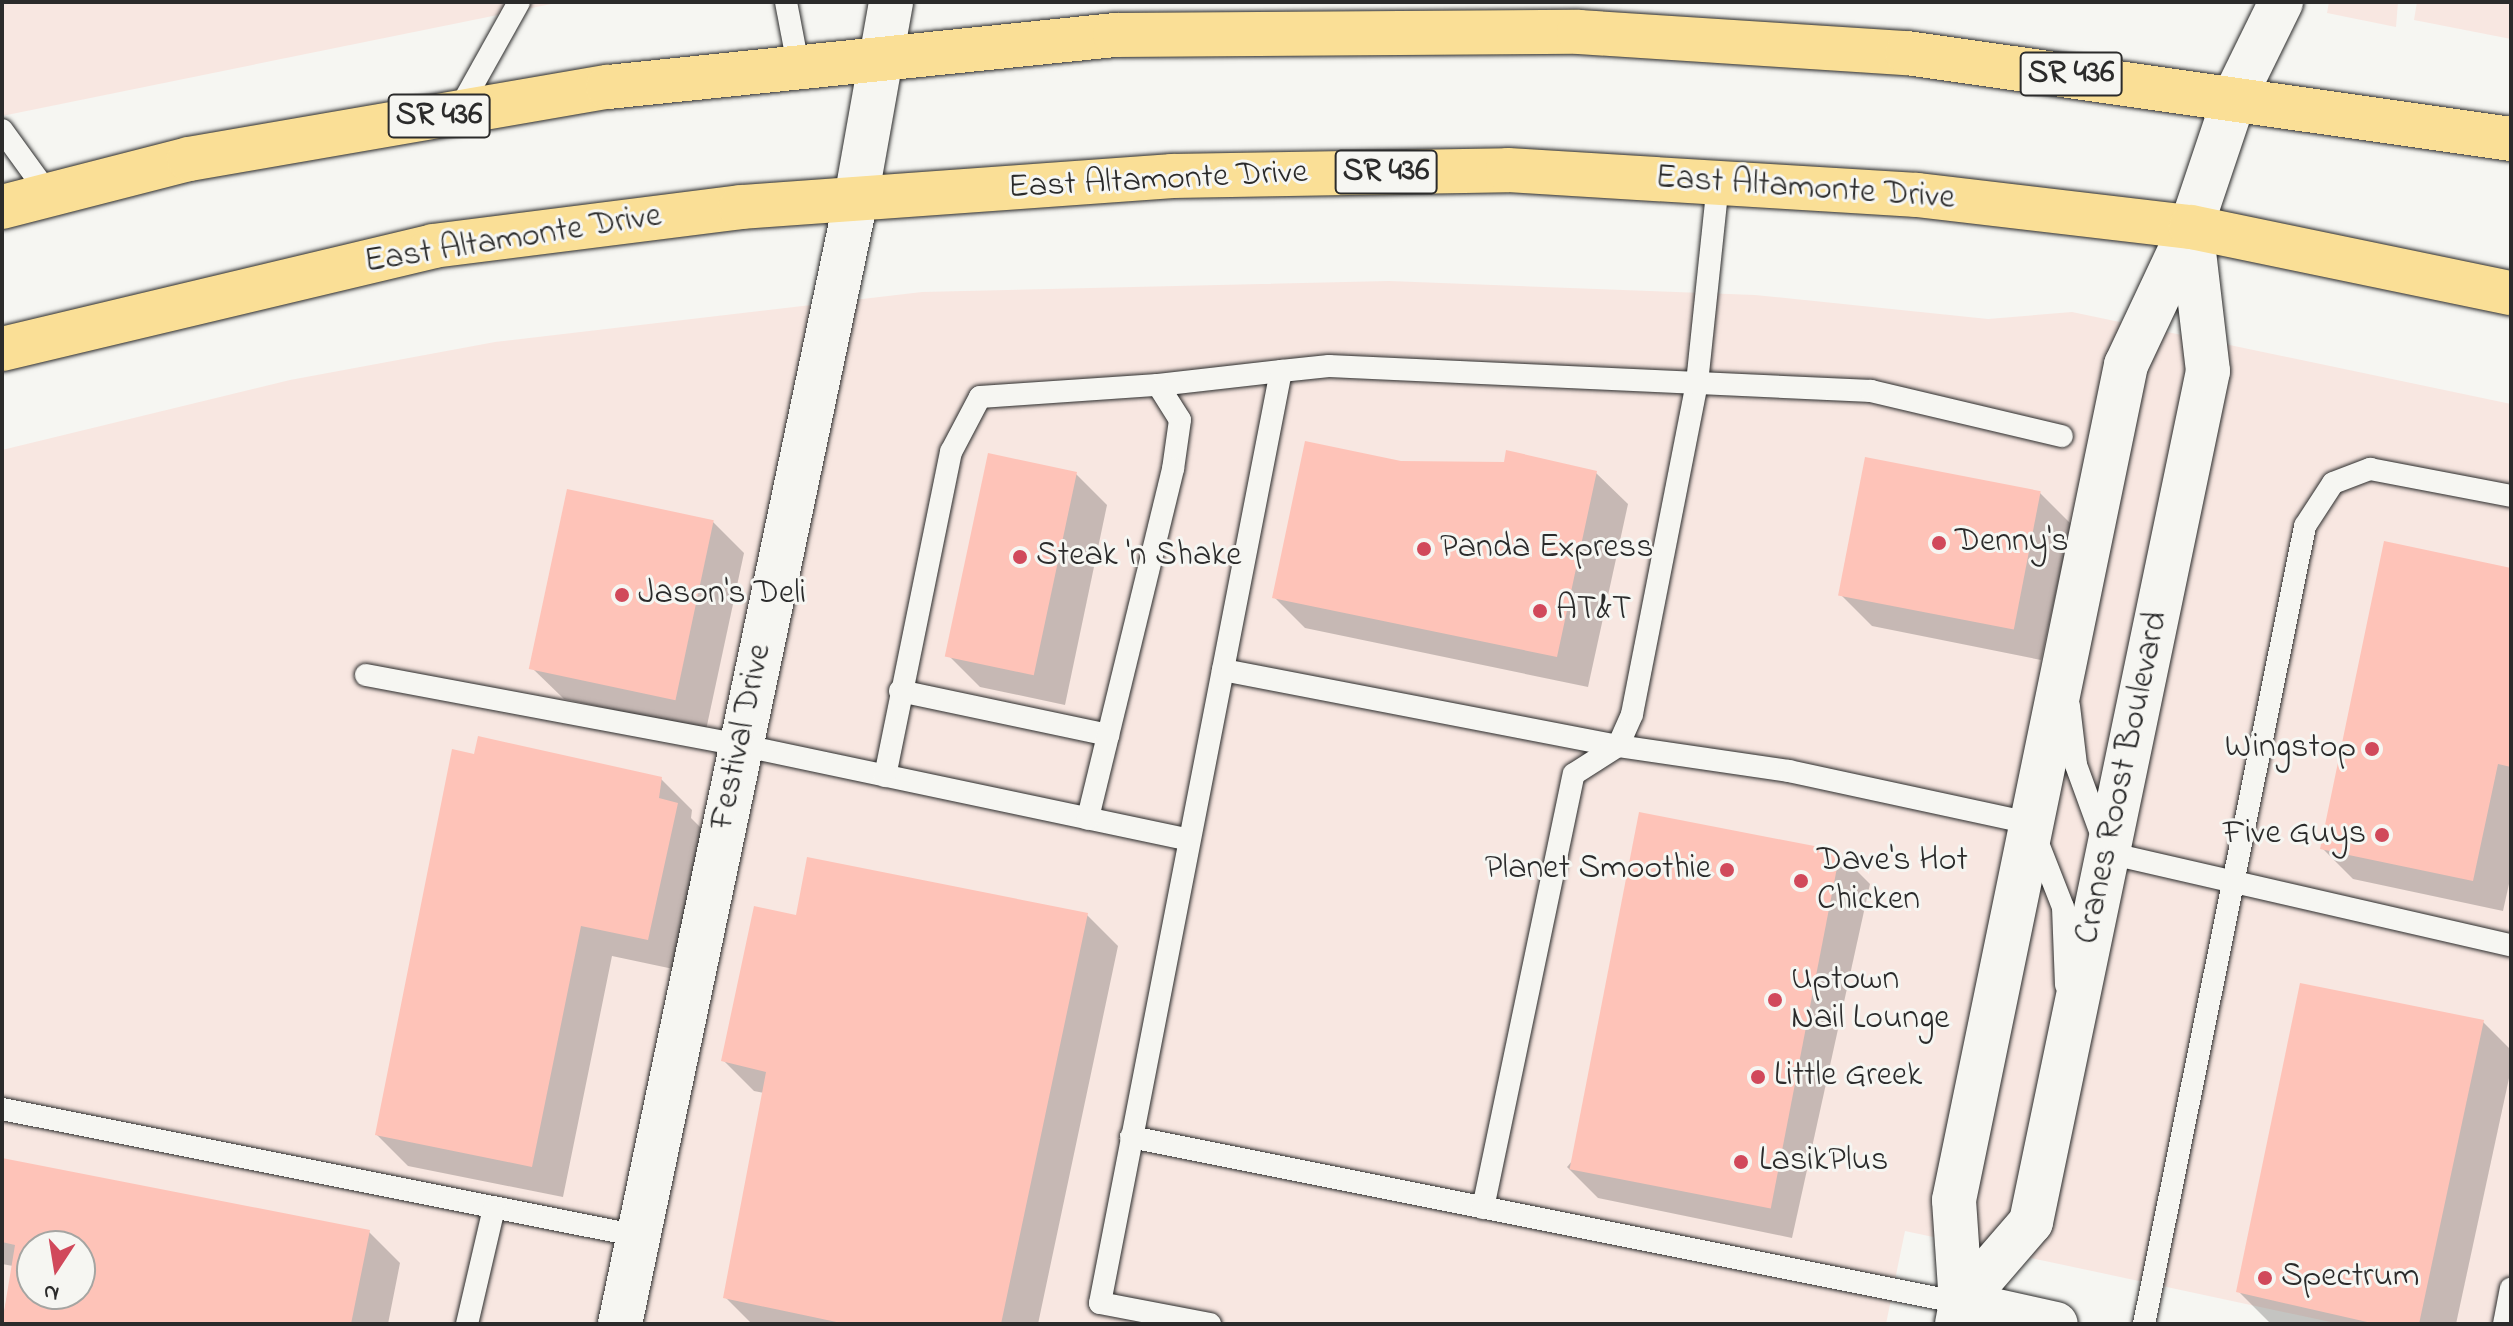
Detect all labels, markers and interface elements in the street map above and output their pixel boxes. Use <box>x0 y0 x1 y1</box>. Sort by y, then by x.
road number: SR 436 <box>2019 46 2123 102</box>
road number: SR 436 <box>387 88 491 144</box>
road number: SR 436 <box>1334 144 1438 200</box>
street label: East Altamonte Drive <box>1007 153 1309 209</box>
street label: East Altamonte Drive <box>1654 158 1956 220</box>
street label: East Altamonte Drive <box>362 196 664 284</box>
place label: Denny's <box>1955 523 2068 563</box>
place label: Panda Express <box>1440 529 1653 569</box>
marker: Denny's <box>1930 534 1948 552</box>
place label: Steak 'n Shake <box>1036 537 1241 577</box>
marker: Panda Express <box>1415 540 1433 558</box>
marker: Steak 'n Shake <box>1011 548 1029 566</box>
place label: Jason's Deli <box>638 575 806 615</box>
marker: Jason's Deli <box>613 586 631 604</box>
place label: AT&T <box>1556 591 1631 631</box>
marker: AT&T <box>1531 602 1549 620</box>
street label: Cranes Roost Boulevard <box>2068 608 2178 948</box>
street label: Festival Drive <box>702 640 782 834</box>
place label: Wingstop <box>2225 729 2356 769</box>
marker: Wingstop <box>2363 740 2381 758</box>
place label: Five Guys <box>2223 815 2366 855</box>
marker: Five Guys <box>2373 826 2391 844</box>
place label: Dave's Hot Chicken <box>1817 841 1968 920</box>
place label: Planet Smoothie <box>1485 850 1711 890</box>
marker: Planet Smoothie <box>1718 861 1736 879</box>
marker: Dave's Hot Chicken <box>1792 872 1810 890</box>
place label: Uptown Nail Lounge <box>1791 960 1950 1040</box>
marker: Uptown Nail Lounge <box>1766 991 1784 1009</box>
place label: Little Greek <box>1774 1057 1922 1097</box>
marker: Little Greek <box>1749 1068 1767 1086</box>
place label: LasikPlus <box>1759 1142 1888 1182</box>
marker: LasikPlus <box>1730 1151 1752 1173</box>
north arrow <box>16 1230 96 1310</box>
place label: Spectrum <box>2281 1258 2419 1298</box>
marker: Spectrum <box>2256 1269 2274 1287</box>
text: N <box>41 1274 62 1309</box>

